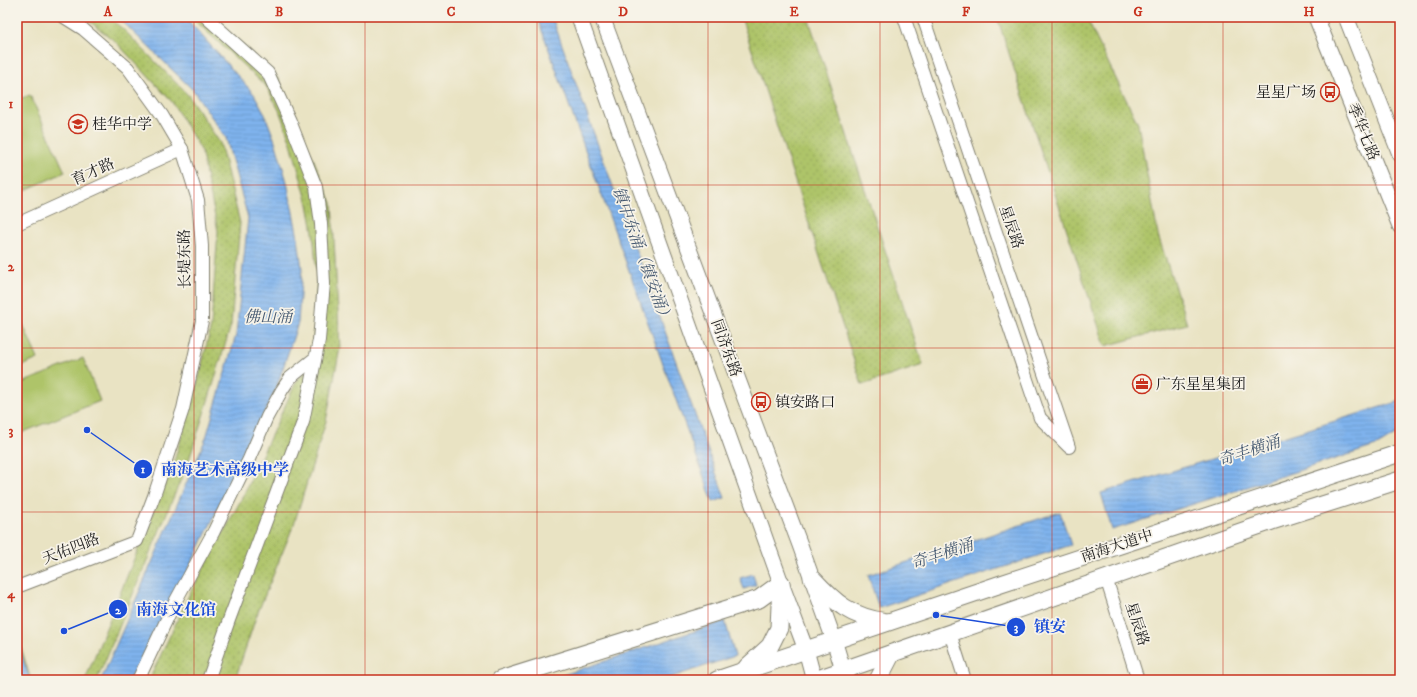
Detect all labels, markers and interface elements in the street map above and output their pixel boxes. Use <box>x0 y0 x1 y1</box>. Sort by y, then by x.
text: A <box>103 4 113 20</box>
text: B <box>275 4 283 20</box>
text: C <box>447 4 456 20</box>
text: D <box>618 4 628 20</box>
text: E <box>789 4 799 20</box>
text: F <box>962 4 971 20</box>
text: G <box>1133 4 1143 20</box>
text: H <box>1304 4 1315 20</box>
bus stop icon: 星星广场 <box>1319 81 1341 103</box>
place label: 星星广场 <box>1256 83 1316 102</box>
text: 1 <box>9 96 14 112</box>
street label: 季华七路 <box>1343 101 1383 163</box>
school or university icon: 桂华中学 <box>67 113 89 135</box>
place label: 桂华中学 <box>92 115 152 134</box>
street label: 育才路 <box>69 154 117 190</box>
water label: 镇中东涌（镇安涌） <box>608 184 676 326</box>
street label: 星辰路 <box>995 203 1027 251</box>
street label: 长堤东路 <box>175 229 195 289</box>
text: 2 <box>8 259 15 275</box>
water label: 佛山涌 <box>244 307 294 327</box>
street label: 同济东路 <box>707 317 745 379</box>
office icon: 广东星星集团 <box>1131 373 1153 395</box>
place label: 广东星星集团 <box>1156 375 1246 394</box>
bus stop icon: 镇安路口 <box>750 391 772 413</box>
place label: 镇安路口 <box>775 393 835 412</box>
text: 3 <box>9 423 14 439</box>
water label: 奇丰横涌 <box>1215 431 1284 470</box>
callout: 南海艺术高级中学 <box>133 455 297 483</box>
text: 南海艺术高级中学 <box>161 460 289 480</box>
text: 1 <box>141 462 146 477</box>
street label: 南海大道中 <box>1078 525 1156 567</box>
street label: 天佑四路 <box>40 529 102 569</box>
water label: 奇丰横涌 <box>908 534 977 573</box>
text: 4 <box>6 586 15 603</box>
callout: 南海文化馆 <box>108 595 224 623</box>
text: 南海文化馆 <box>136 600 216 620</box>
street label: 星辰路 <box>1121 600 1153 648</box>
text: 2 <box>115 603 122 618</box>
callout: 镇安 <box>1006 613 1074 641</box>
text: 镇安 <box>1034 617 1066 637</box>
text: 3 <box>1014 620 1019 635</box>

